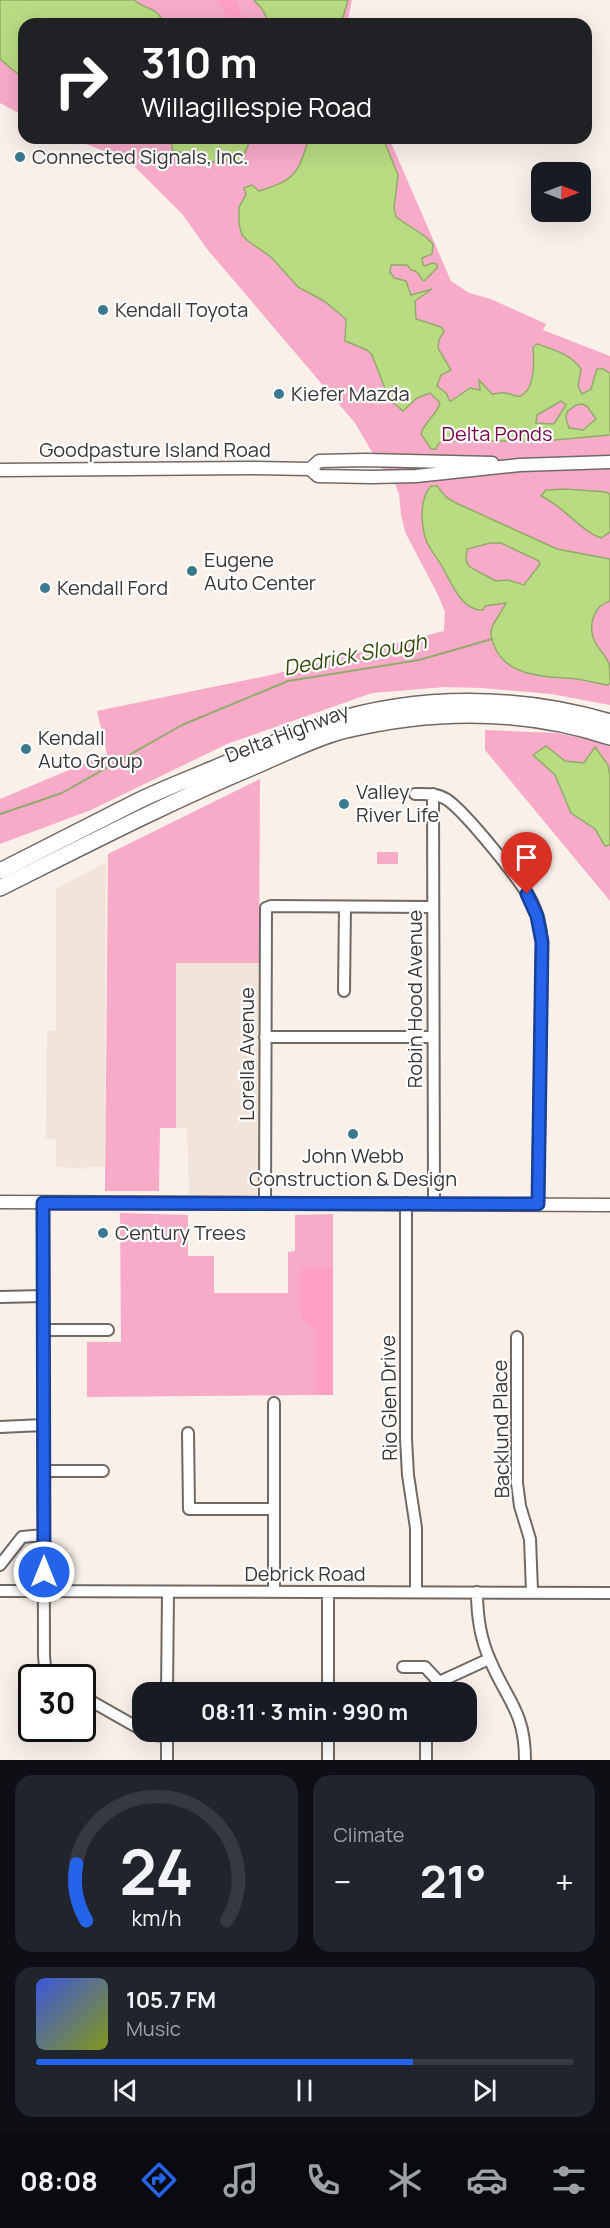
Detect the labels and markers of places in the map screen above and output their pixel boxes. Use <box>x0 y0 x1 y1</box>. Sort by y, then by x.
place label: Connected Signals, Inc. <box>32 143 248 170</box>
marker: Connected Signals, Inc. <box>13 150 27 164</box>
place label: Kendall Toyota <box>115 296 248 323</box>
marker: Kendall Toyota <box>96 303 110 317</box>
place label: Kiefer Mazda <box>291 380 410 407</box>
marker: Kiefer Mazda <box>272 387 286 401</box>
place label: Eugene Auto Center <box>204 546 316 596</box>
marker: Eugene Auto Center <box>185 564 199 578</box>
place label: Kendall Ford <box>57 574 168 601</box>
marker: Kendall Ford <box>38 581 52 595</box>
place label: Kendall Auto Group <box>38 724 143 774</box>
marker: Kendall Auto Group <box>19 742 33 756</box>
place label: Valley River Life <box>356 778 439 828</box>
marker: Valley River Life <box>337 797 351 811</box>
pin <box>501 832 552 894</box>
marker: John Webb Construction & Design <box>346 1127 360 1141</box>
place label: John Webb Construction & Design <box>249 1142 457 1192</box>
place label: Century Trees <box>115 1219 246 1246</box>
marker: Century Trees <box>96 1226 110 1240</box>

